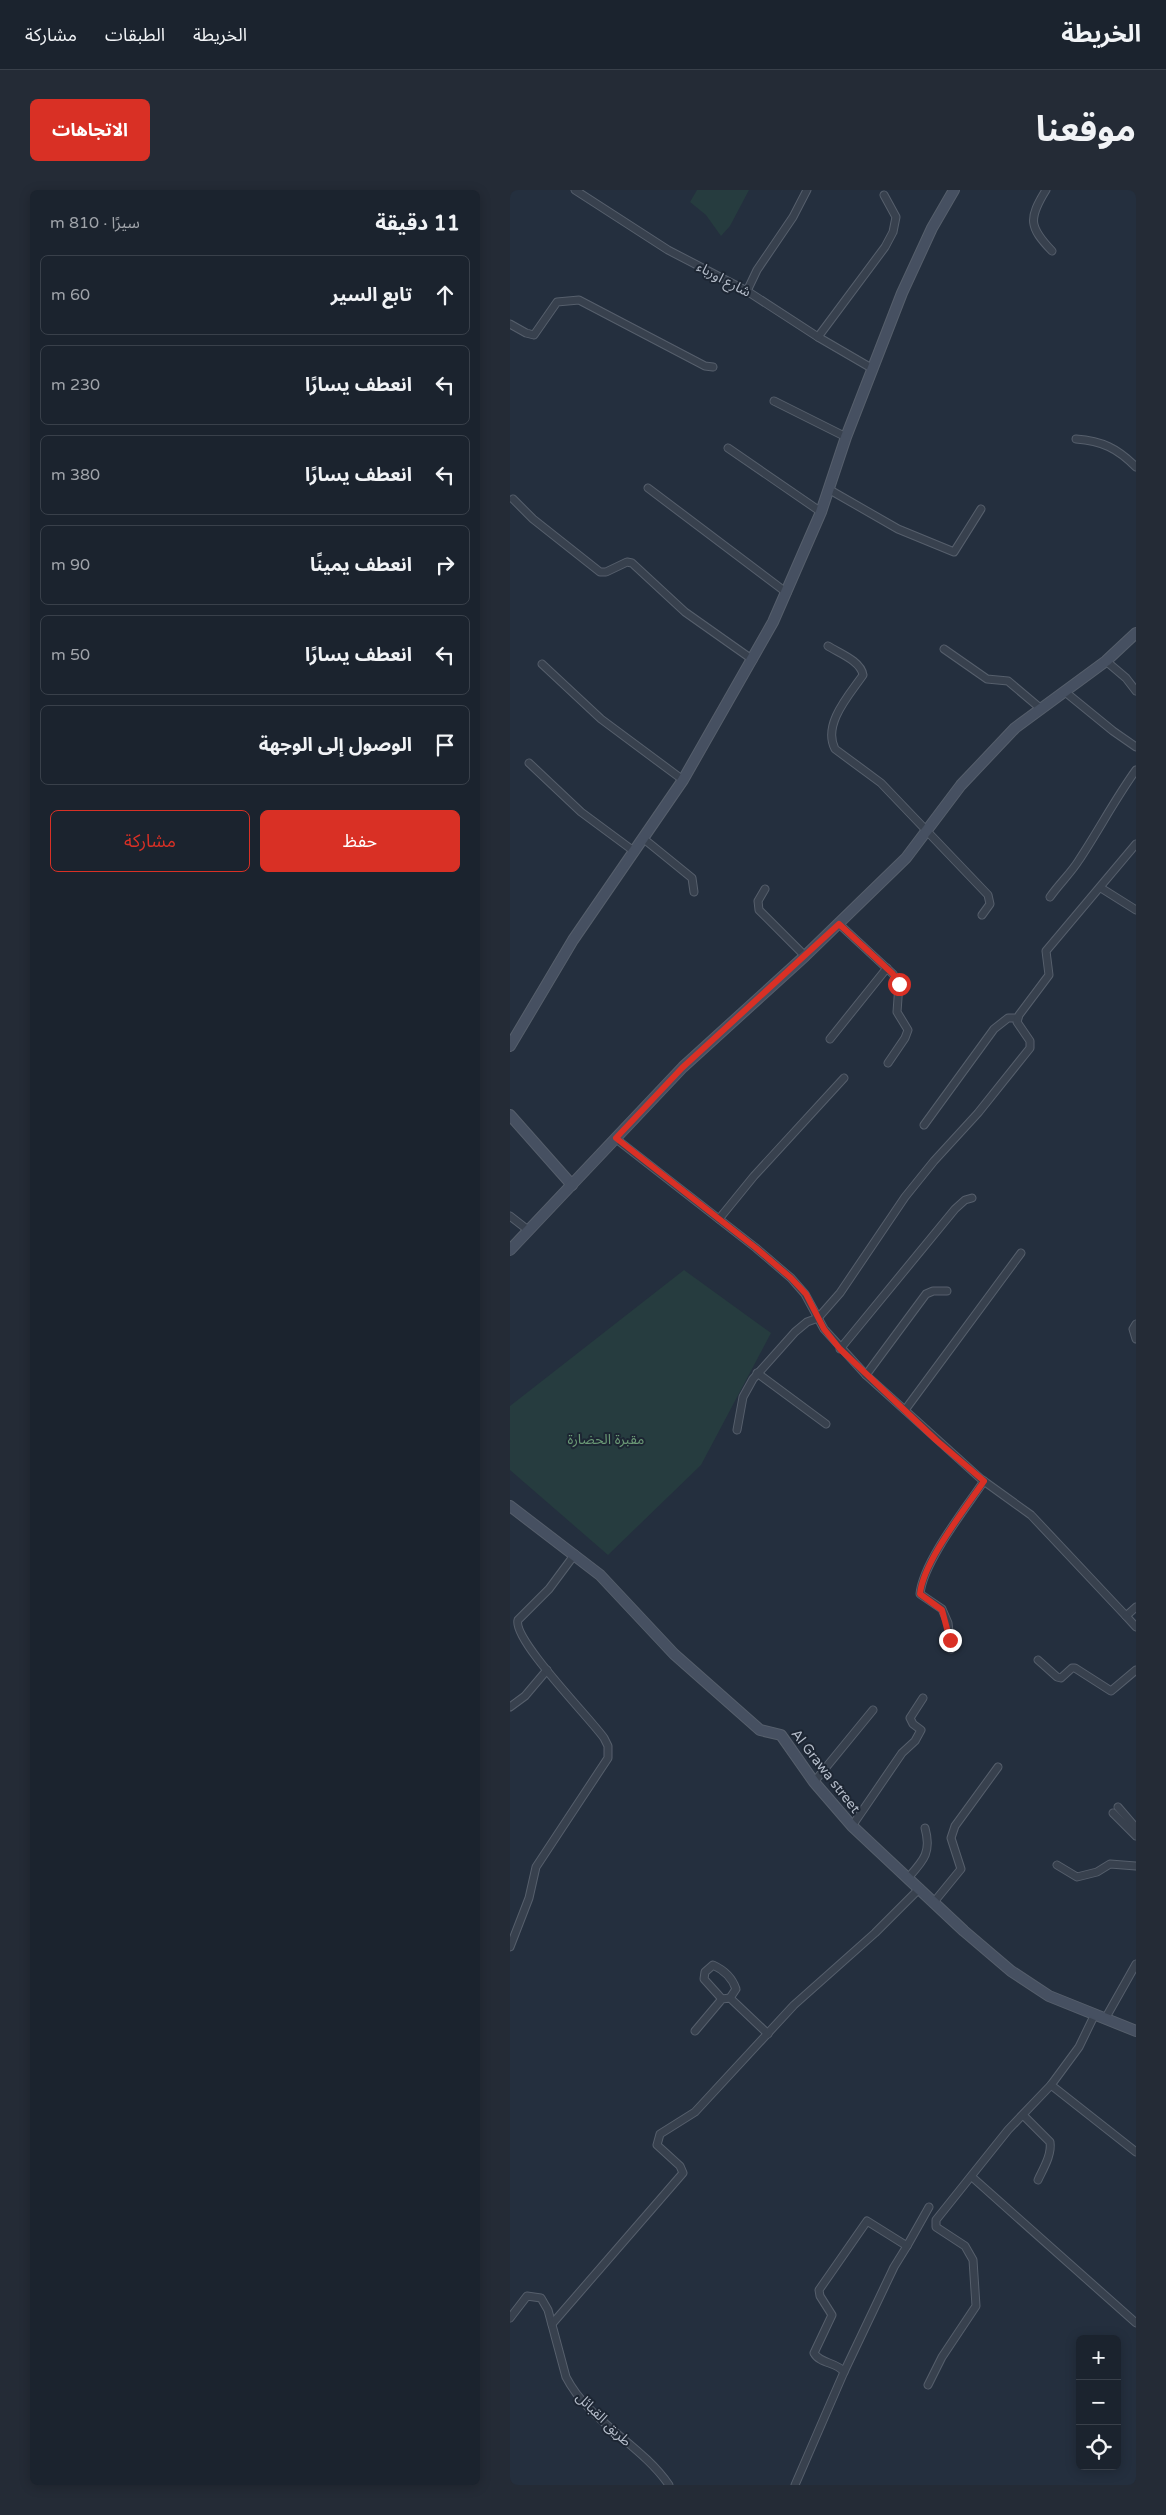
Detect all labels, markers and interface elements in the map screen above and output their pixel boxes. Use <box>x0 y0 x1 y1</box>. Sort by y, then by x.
text: الخريطة <box>1061 20 1141 49</box>
text: مشاركة <box>25 24 77 46</box>
text: الطبقات <box>105 24 165 46</box>
text: الخريطة <box>193 24 247 46</box>
button: الاتجاهات <box>30 99 150 161</box>
text: موقعنا <box>1036 109 1136 151</box>
text: 11 دقيقة <box>375 211 460 236</box>
text: سيرًا · 810 m <box>50 213 140 233</box>
street label: شارع اورباء <box>693 258 754 303</box>
icon: ahead <box>431 281 459 309</box>
text: تابع السير <box>331 284 412 306</box>
text: 60 m <box>51 285 90 305</box>
icon: left <box>431 371 459 399</box>
text: انعطف يسارًا <box>305 374 412 396</box>
text: 230 m <box>51 375 100 395</box>
icon: left <box>431 461 459 489</box>
text: انعطف يسارًا <box>305 464 412 486</box>
text: 380 m <box>51 465 100 485</box>
icon: right <box>431 551 459 579</box>
text: انعطف يمينًا <box>310 554 412 576</box>
text: 90 m <box>51 555 90 575</box>
icon: left <box>431 641 459 669</box>
text: انعطف يسارًا <box>305 644 412 666</box>
text: 50 m <box>51 645 90 665</box>
icon: arrive <box>431 731 459 759</box>
text: الوصول إلى الوجهة <box>259 734 412 756</box>
button: مشاركة <box>50 810 250 872</box>
button: حفظ <box>260 810 460 872</box>
route start <box>888 973 911 996</box>
park label: مقبرة الحضارة <box>568 1431 644 1448</box>
route end <box>939 1629 962 1652</box>
street label: Al Grawa street <box>787 1726 864 1817</box>
map controls <box>1076 2335 1121 2470</box>
button: + <box>1076 2335 1121 2380</box>
button: − <box>1076 2380 1121 2425</box>
street label: طريق القبائل <box>572 2389 635 2451</box>
button: locate <box>1076 2425 1121 2470</box>

